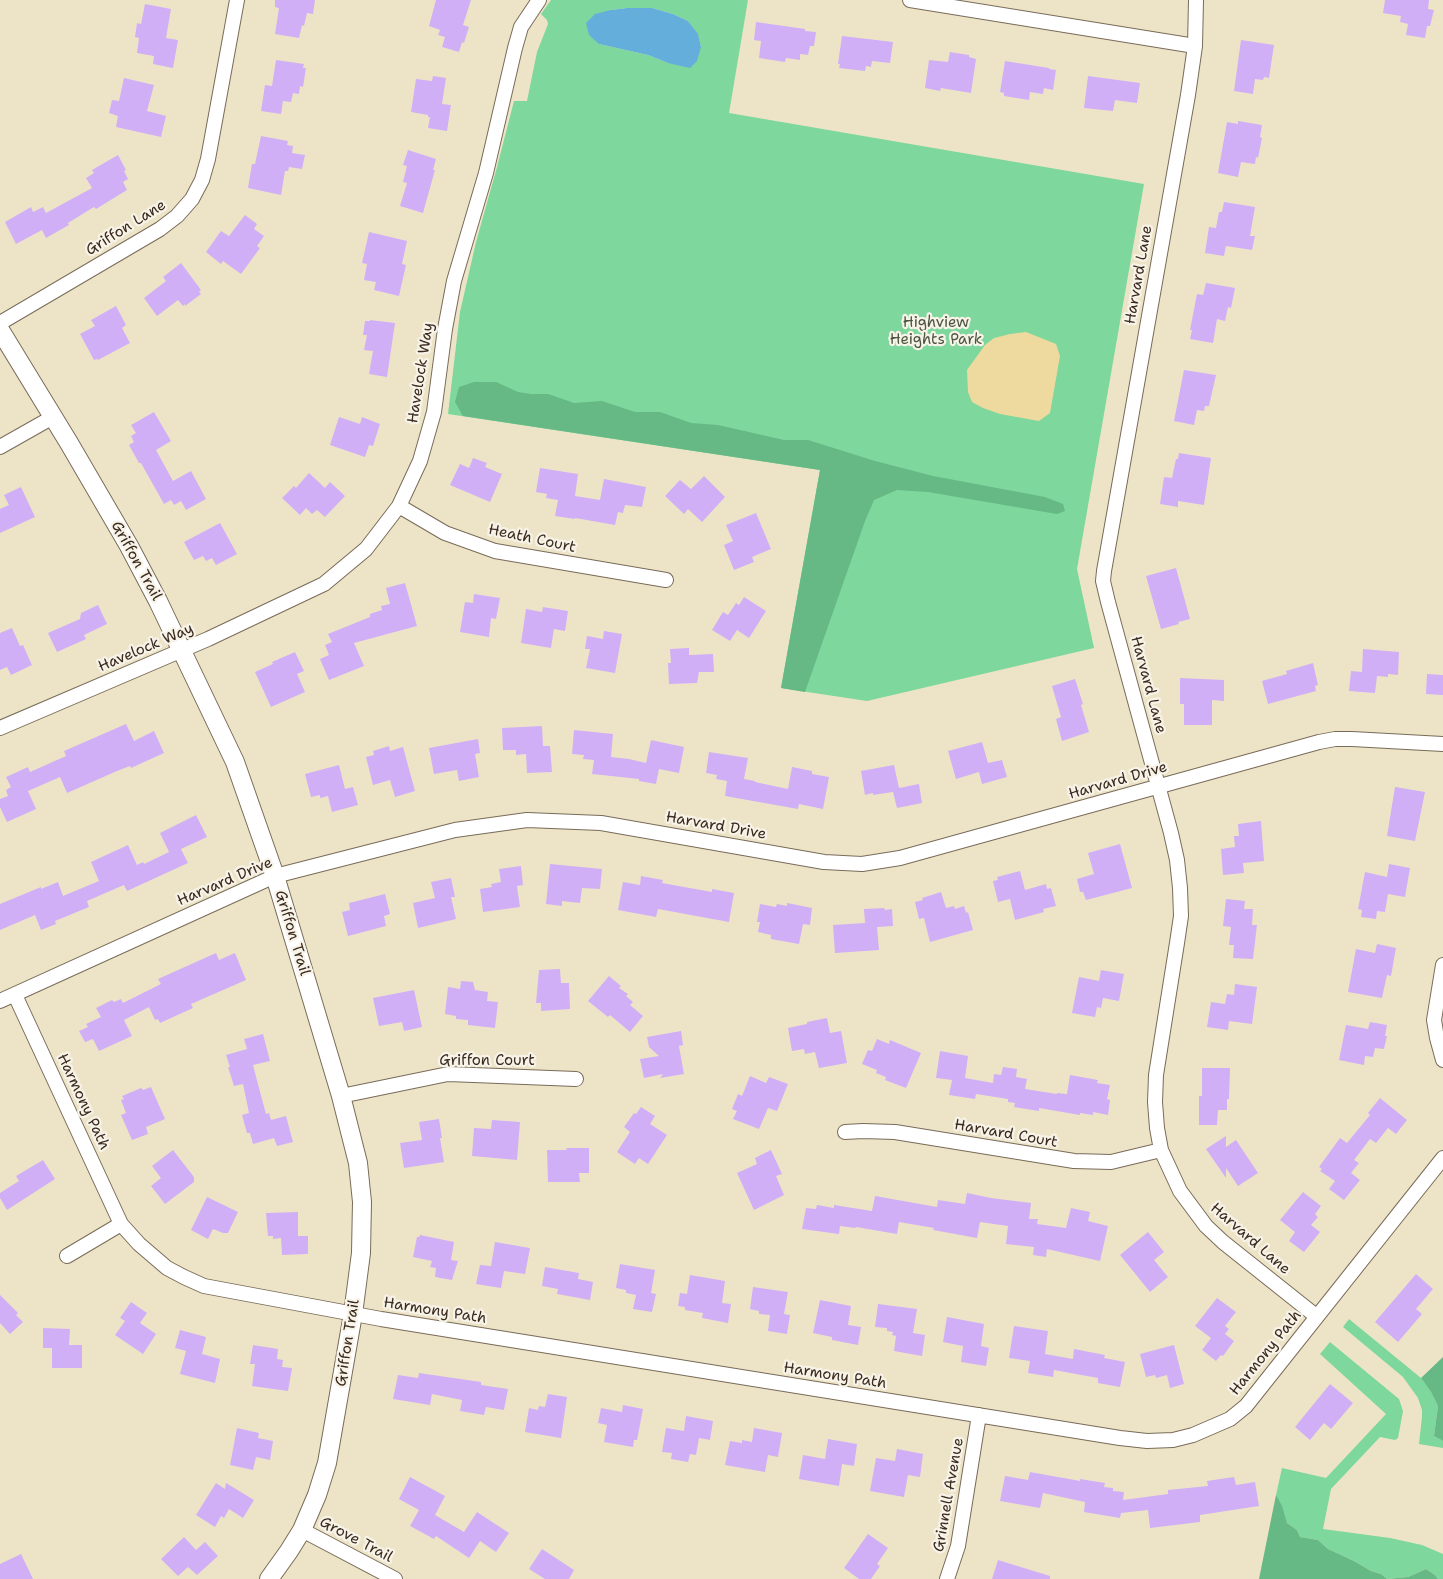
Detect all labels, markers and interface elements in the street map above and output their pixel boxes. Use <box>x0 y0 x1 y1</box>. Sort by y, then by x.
street label: Griffon Lane <box>83 196 169 260</box>
street label: Harvard Lane <box>1121 224 1157 326</box>
park label: Highview Heights Park <box>890 314 982 349</box>
street label: Havelock Way <box>404 321 438 425</box>
street label: Griffon Trail <box>107 518 165 604</box>
street label: Heath Court <box>487 521 577 557</box>
street label: Havelock Way <box>96 620 196 676</box>
street label: Harvard Lane <box>1126 634 1170 736</box>
street label: Harvard Drive <box>1067 758 1169 804</box>
street label: Harvard Drive <box>664 808 768 844</box>
street label: Harvard Drive <box>175 854 275 910</box>
street label: Griffon Trail <box>271 888 313 978</box>
street label: Harmony Path <box>53 1051 113 1153</box>
street label: Griffon Court <box>439 1052 535 1070</box>
street label: Harvard Court <box>953 1116 1059 1152</box>
street label: Harvard Lane <box>1206 1199 1294 1279</box>
street label: Harmony Path <box>382 1294 488 1328</box>
street label: Griffon Trail <box>332 1298 364 1388</box>
street label: Harmony Path <box>1226 1307 1306 1399</box>
street label: Harmony Path <box>782 1359 888 1393</box>
street label: Grinnell Avenue <box>930 1436 968 1554</box>
street label: Grove Trail <box>316 1513 396 1567</box>

